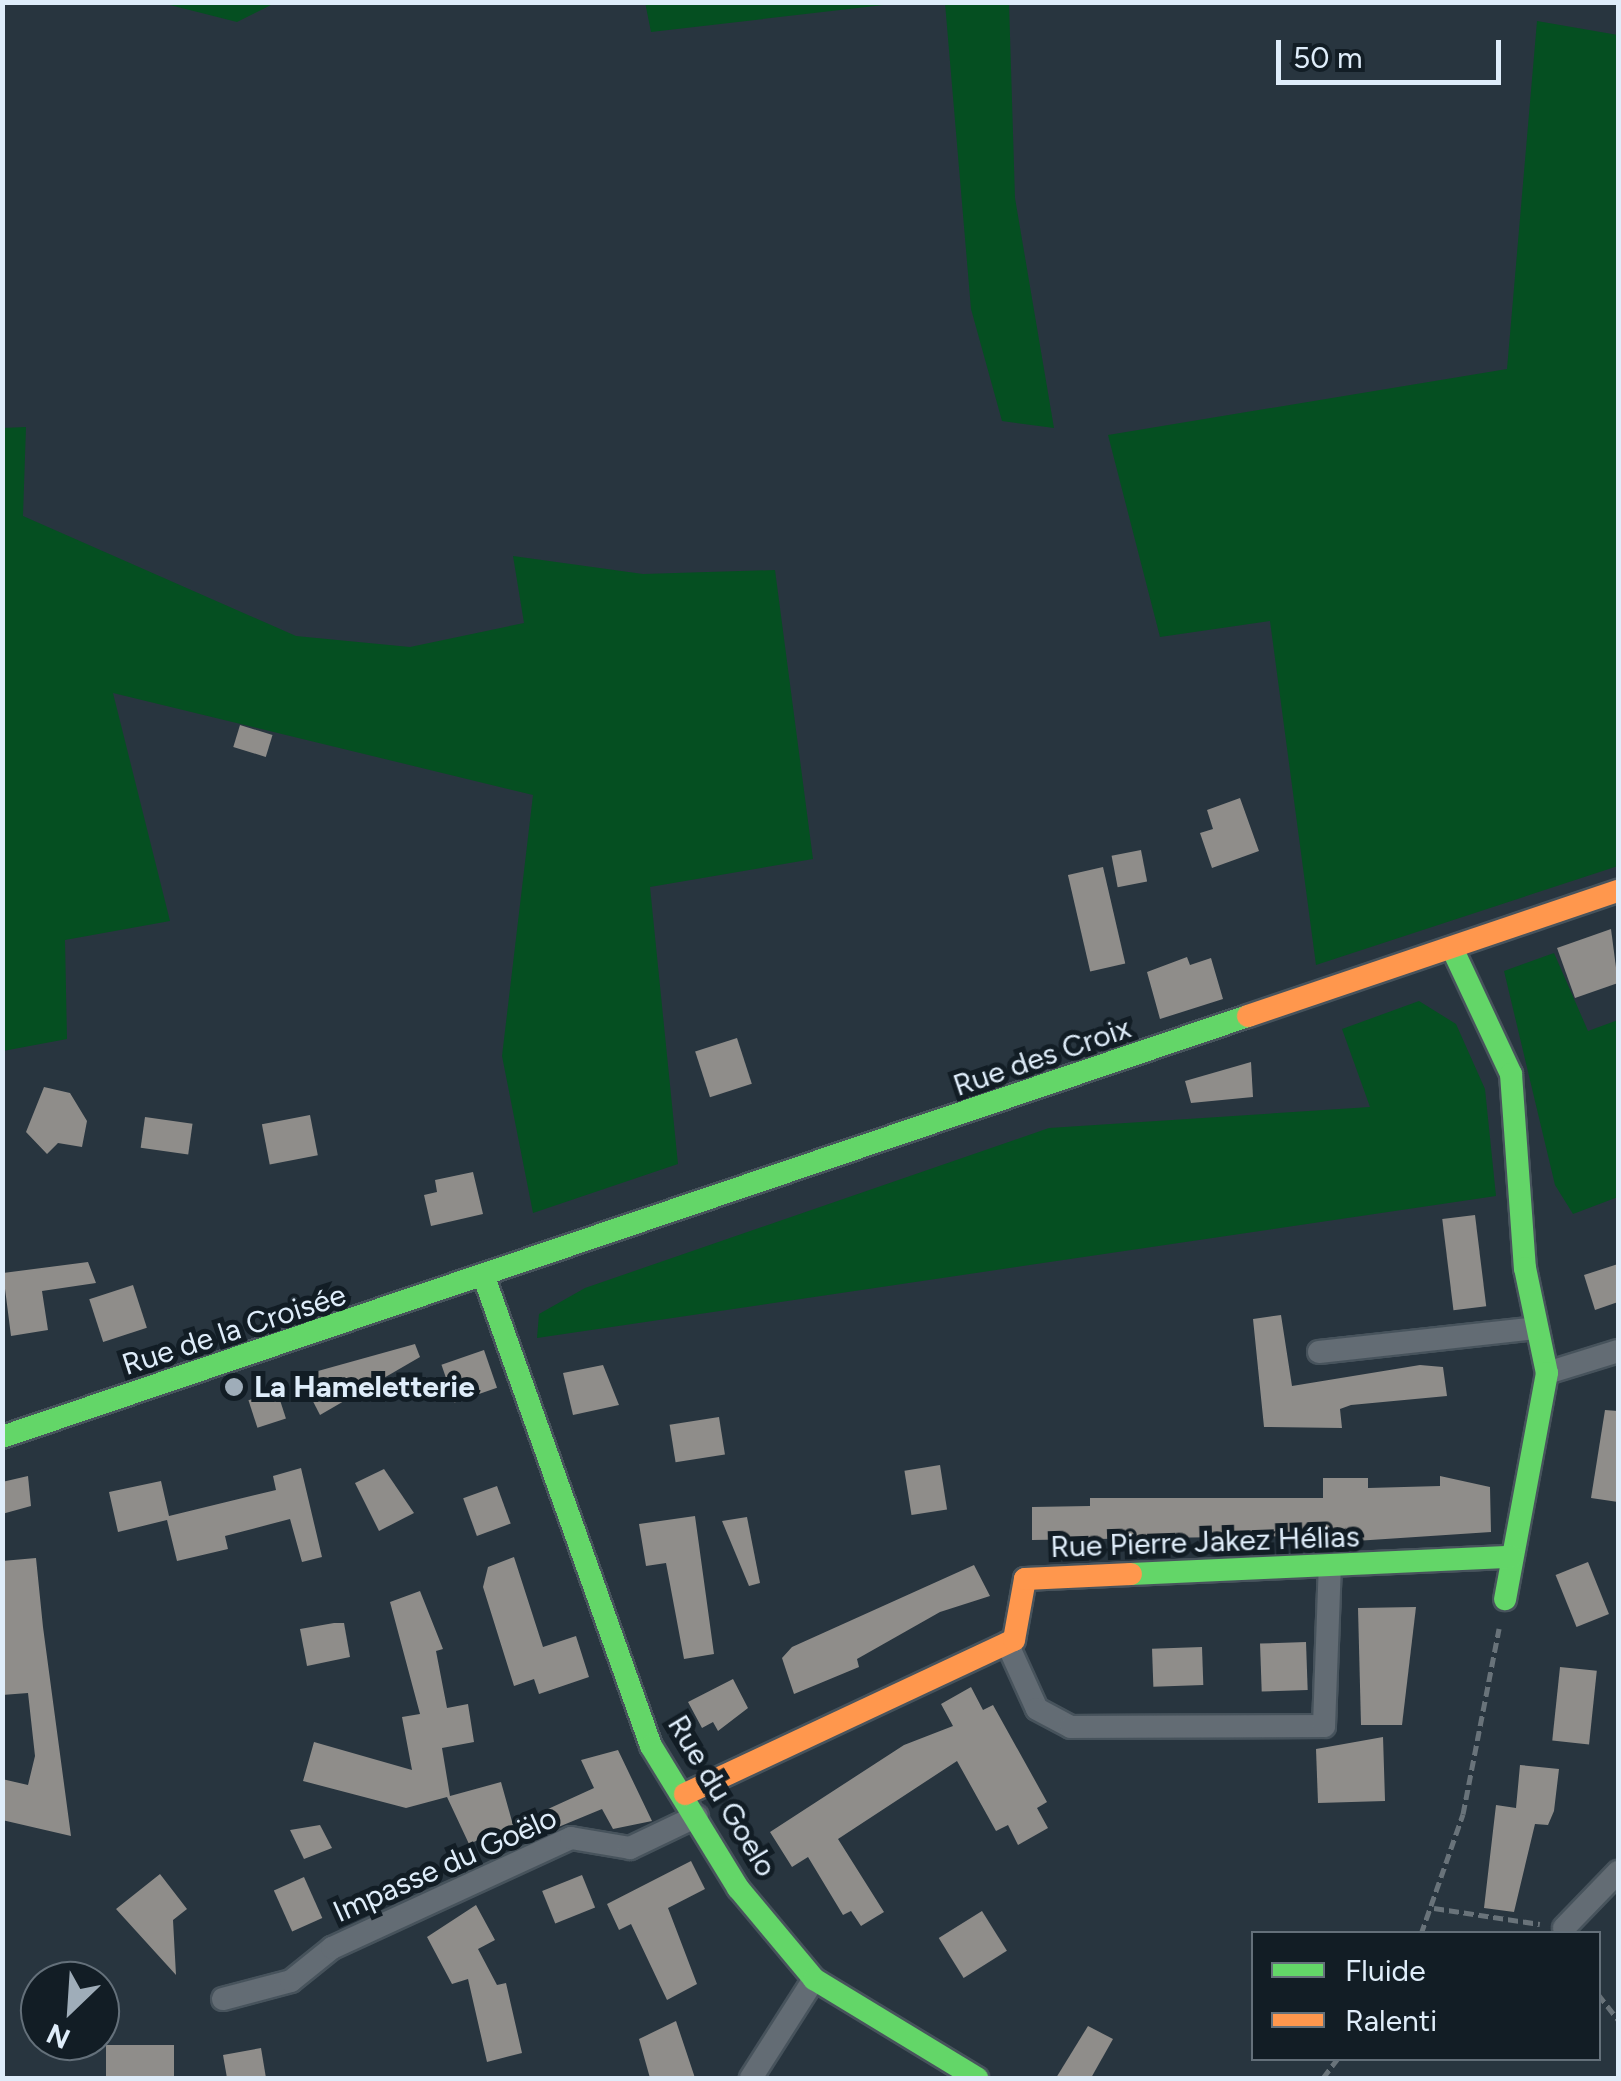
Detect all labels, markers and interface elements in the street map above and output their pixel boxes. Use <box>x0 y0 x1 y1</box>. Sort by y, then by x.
scale bar <box>1281 20 1506 82</box>
text: 50 m <box>1293 39 1362 76</box>
street label: Rue des Croix <box>949 1010 1135 1104</box>
street label: Rue de la Croisée <box>118 1277 350 1383</box>
place label: La Hameletterie <box>254 1369 475 1405</box>
marker: La Hameletterie <box>223 1376 245 1398</box>
street label: Rue Pierre Jakez Hélias <box>1050 1519 1360 1565</box>
street label: Rue du Goelo <box>660 1709 784 1883</box>
street label: Impasse du Goëlo <box>328 1800 562 1930</box>
legend <box>1251 1931 1601 2061</box>
text: Fluide <box>1345 1952 1426 1989</box>
north arrow <box>20 1961 120 2061</box>
text: Ralenti <box>1345 2002 1437 2039</box>
text: N <box>41 2016 75 2056</box>

